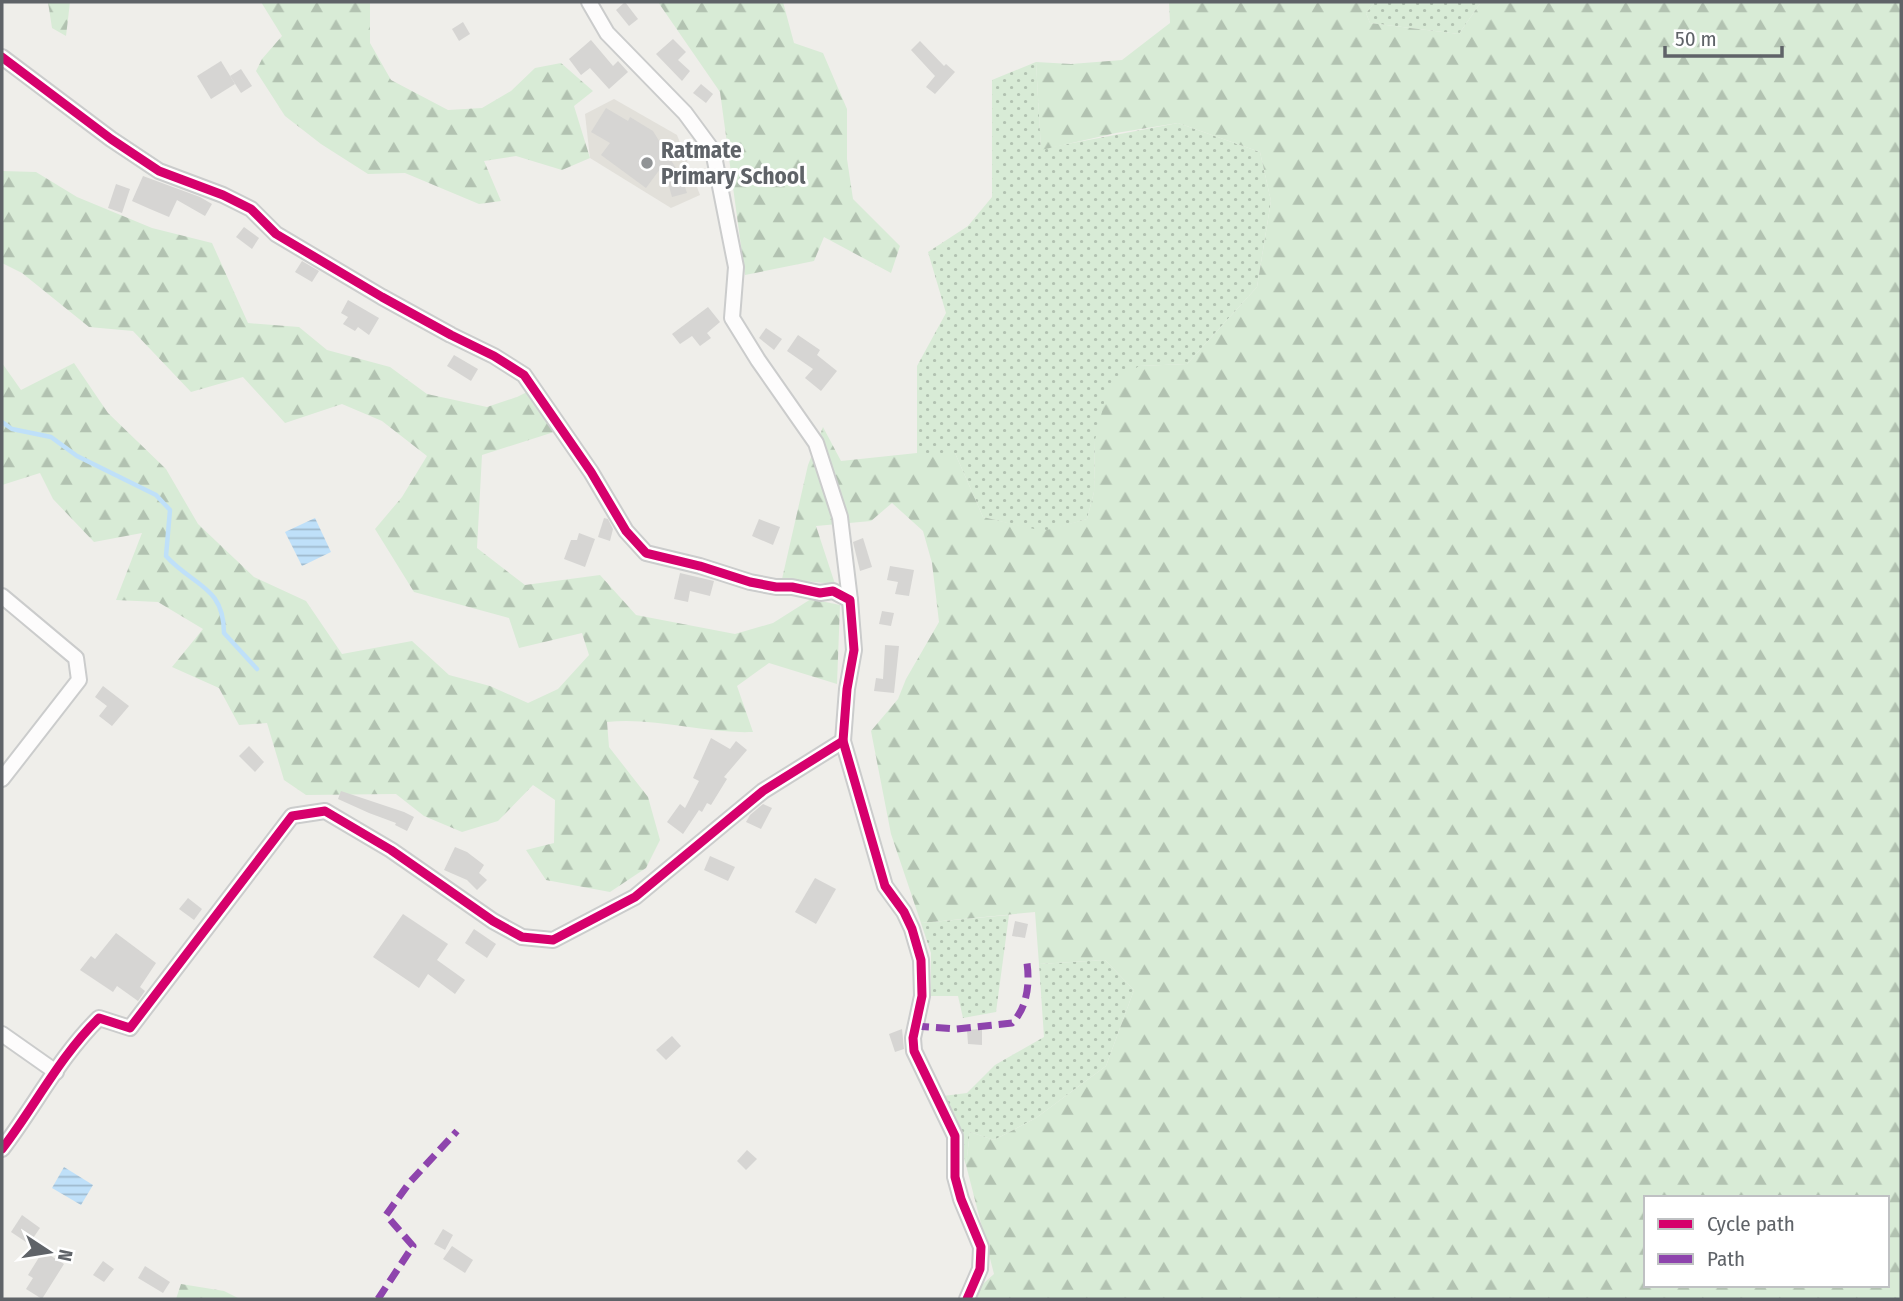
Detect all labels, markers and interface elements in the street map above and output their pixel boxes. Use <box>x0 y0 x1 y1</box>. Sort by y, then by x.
scale bar <box>1665 14 1782 58</box>
text: 50 m <box>1675 26 1717 52</box>
place label: Ratmate Primary School <box>661 136 806 190</box>
marker: Ratmate Primary School <box>639 155 655 171</box>
legend <box>1644 1196 1889 1287</box>
text: Cycle path <box>1707 1211 1795 1237</box>
north arrow <box>14 1217 84 1287</box>
text: Path <box>1707 1246 1745 1272</box>
text: N <box>53 1247 78 1263</box>

